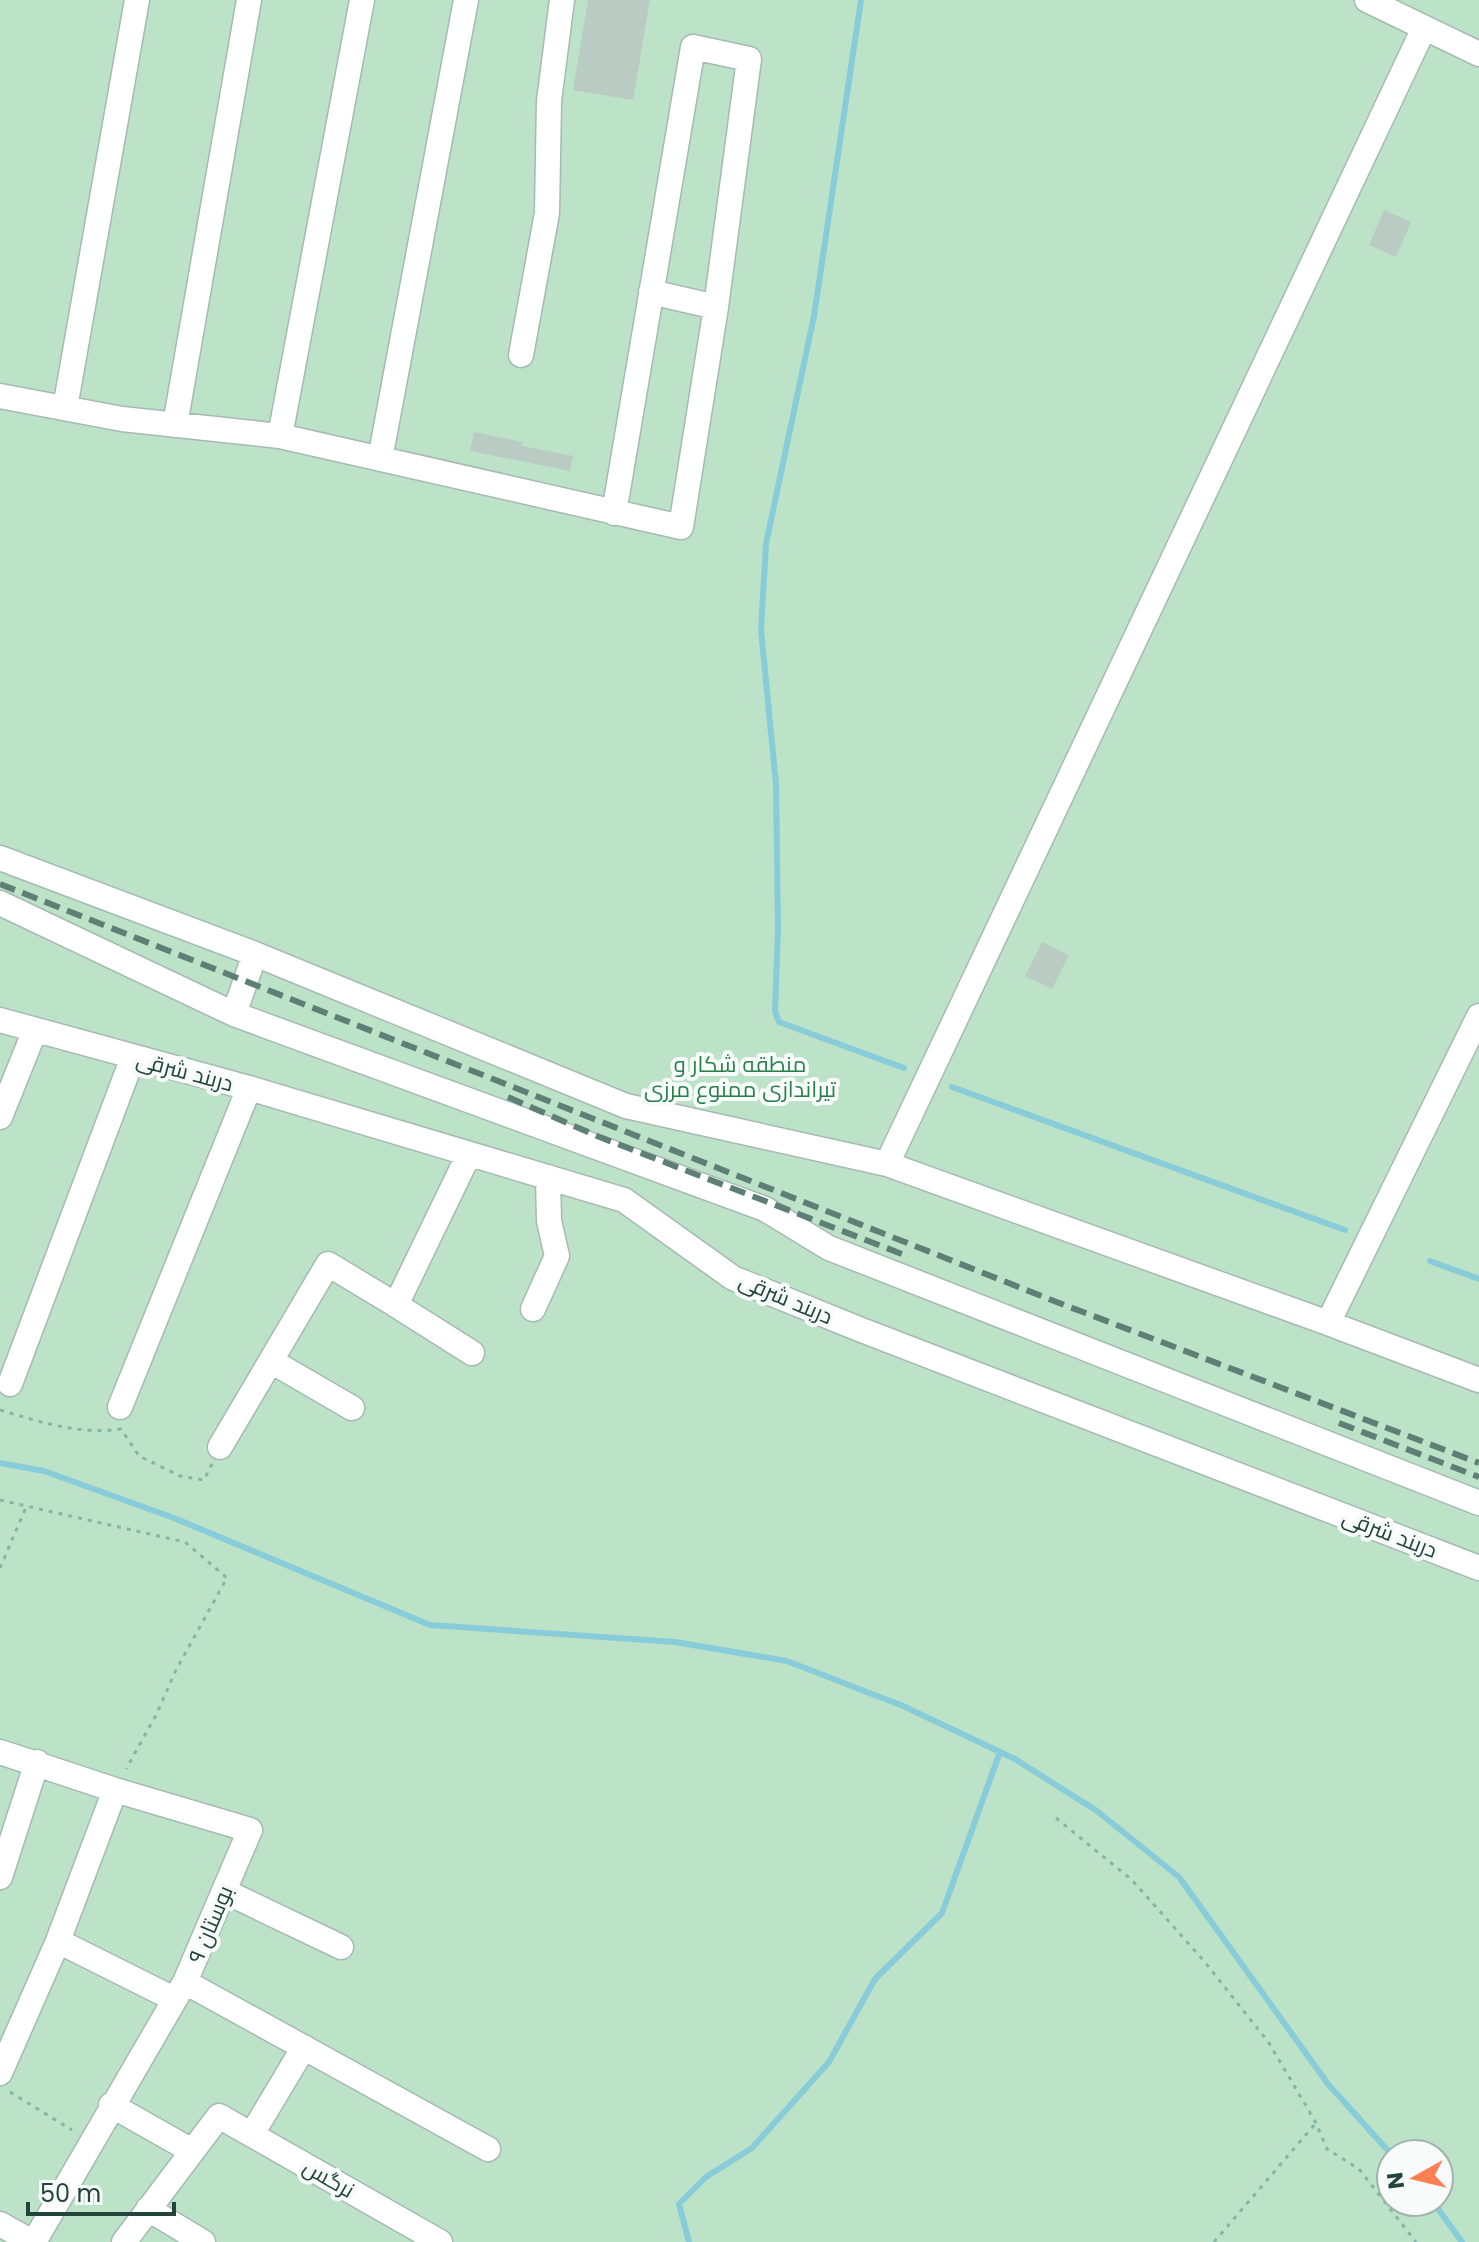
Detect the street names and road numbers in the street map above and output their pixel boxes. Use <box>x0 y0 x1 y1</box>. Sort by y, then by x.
street label: دربند شرقی <box>133 1044 237 1099</box>
street label: دربند شرقی <box>734 1265 838 1332</box>
street label: دربند شرقی <box>1338 1501 1442 1566</box>
street label: بوستان ۹ <box>180 1881 241 1968</box>
street label: نرگس <box>297 2151 360 2206</box>

